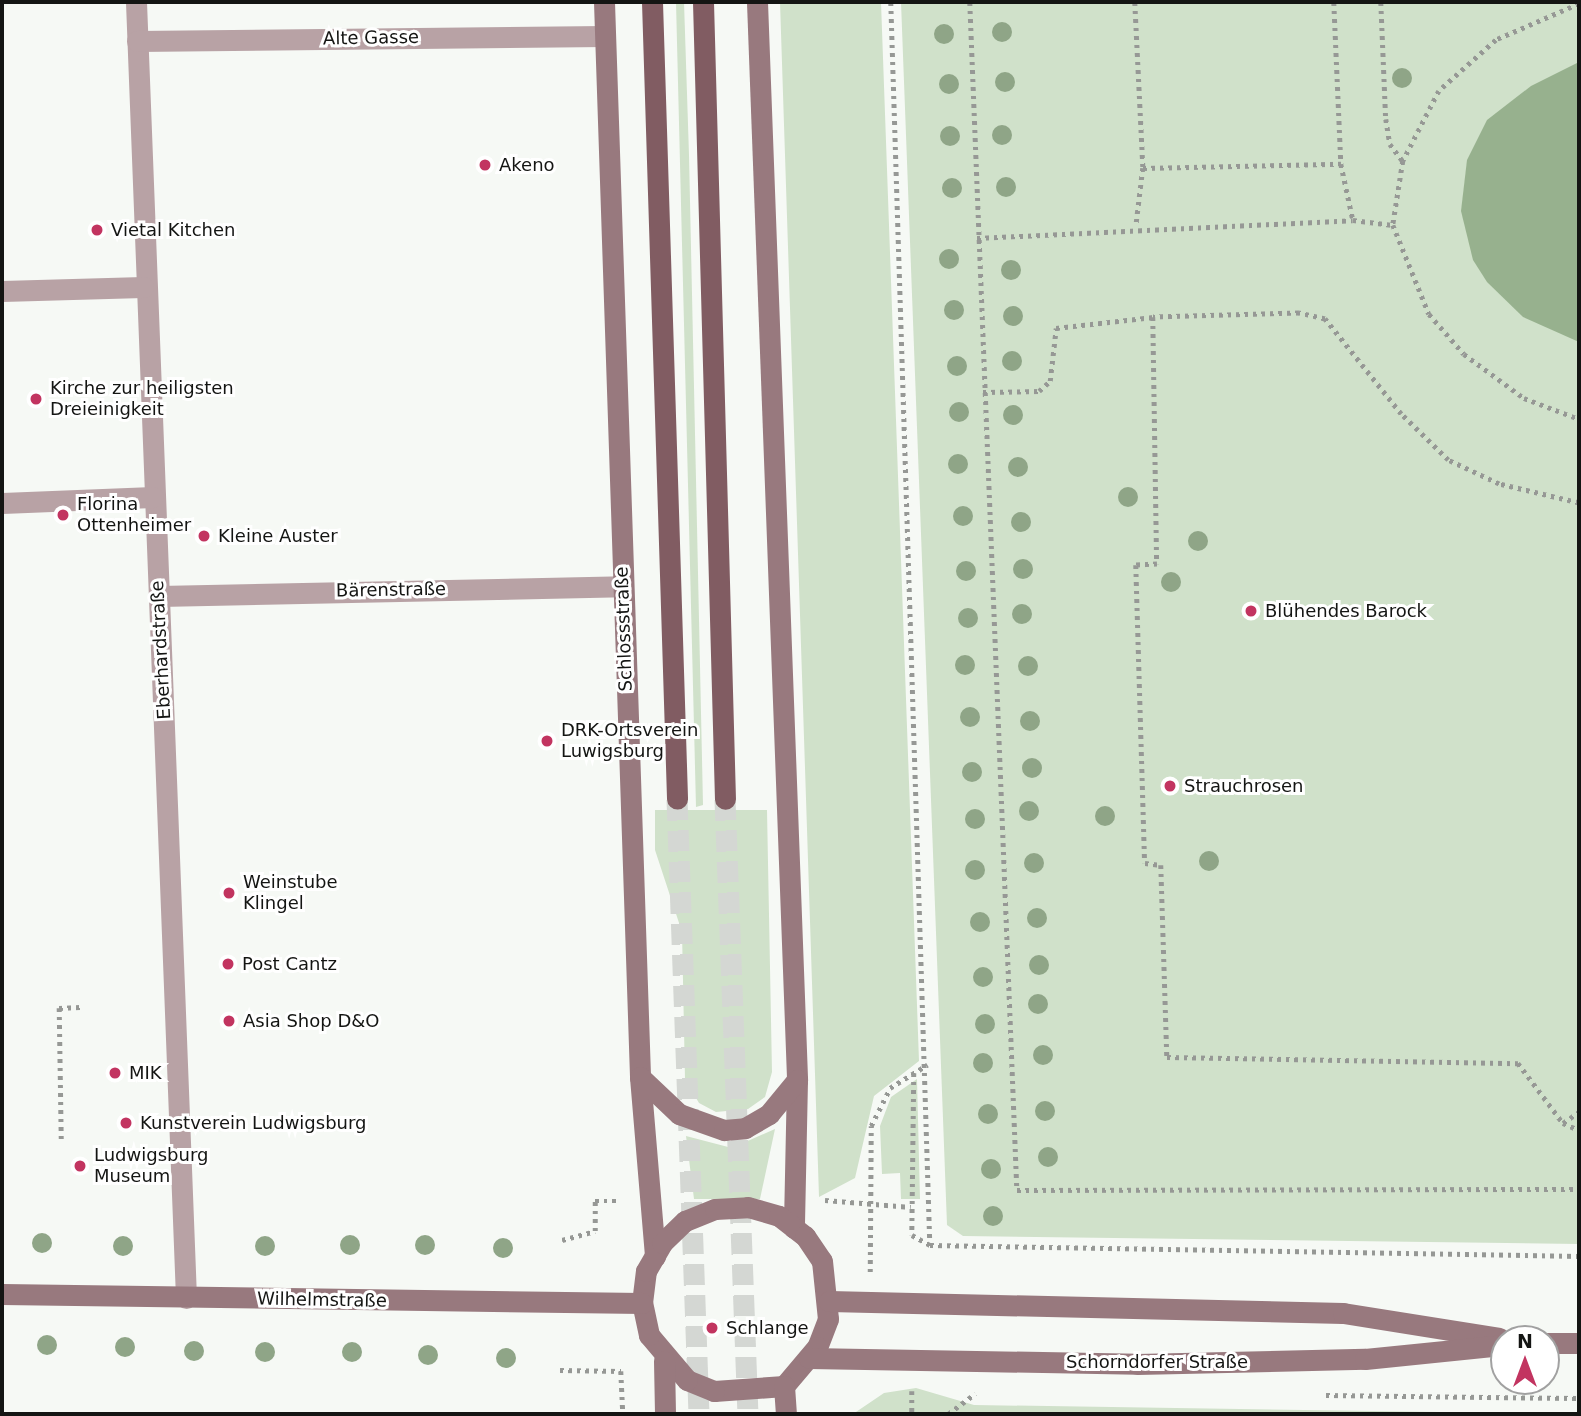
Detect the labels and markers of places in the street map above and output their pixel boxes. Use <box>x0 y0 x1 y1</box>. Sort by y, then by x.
place label: Akeno <box>499 154 555 176</box>
marker: Akeno <box>477 157 493 173</box>
place label: Vietal Kitchen <box>111 219 235 241</box>
marker: Vietal Kitchen <box>89 222 105 238</box>
place label: Kirche zur heiligsten Dreieinigkeit <box>50 378 234 420</box>
marker: Kirche zur heiligsten Dreieinigkeit <box>28 391 44 407</box>
place label: Florina Ottenheimer <box>77 494 191 536</box>
marker: Florina Ottenheimer <box>55 507 71 523</box>
place label: Kleine Auster <box>218 525 338 547</box>
marker: Kleine Auster <box>196 528 212 544</box>
place label: Blühendes Barock <box>1265 600 1427 622</box>
marker: Blühendes Barock <box>1243 603 1259 619</box>
place label: DRK-Ortsverein Luwigsburg <box>561 720 698 762</box>
marker: DRK-Ortsverein Luwigsburg <box>539 733 555 749</box>
place label: Strauchrosen <box>1184 775 1304 797</box>
marker: Strauchrosen <box>1162 778 1178 794</box>
place label: Weinstube Klingel <box>243 872 338 914</box>
marker: Weinstube Klingel <box>221 885 237 901</box>
place label: Post Cantz <box>242 953 337 975</box>
marker: Post Cantz <box>220 956 236 972</box>
place label: Asia Shop D&O <box>243 1010 380 1032</box>
marker: Asia Shop D&O <box>221 1013 237 1029</box>
place label: MIK <box>129 1062 162 1084</box>
marker: MIK <box>107 1065 123 1081</box>
place label: Kunstverein Ludwigsburg <box>140 1112 367 1134</box>
marker: Kunstverein Ludwigsburg <box>118 1115 134 1131</box>
place label: Ludwigsburg Museum <box>94 1145 208 1188</box>
marker: Ludwigsburg Museum <box>72 1158 88 1174</box>
place label: Schlange <box>726 1317 809 1339</box>
marker: Schlange <box>704 1320 720 1336</box>

